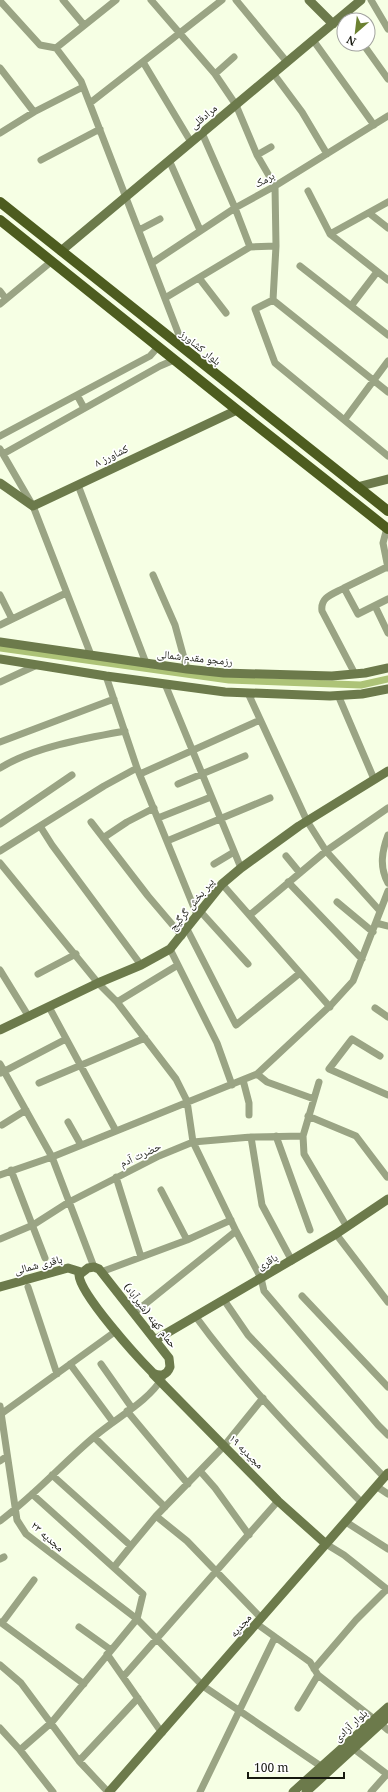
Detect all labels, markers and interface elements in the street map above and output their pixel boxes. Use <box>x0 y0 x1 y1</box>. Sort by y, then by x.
north arrow <box>336 12 376 52</box>
text: N <box>343 32 358 50</box>
street label: مرادقلی <box>186 100 220 132</box>
street label: برمک <box>251 167 277 191</box>
street label: بلوار کشاورز <box>177 325 225 368</box>
street label: کشاورز ۸ <box>91 440 131 470</box>
street label: رزمجو مقدم شمالی <box>156 646 234 668</box>
street label: پیر بخش گرگیج <box>165 874 217 934</box>
street label: حضرت آدم <box>117 1138 163 1170</box>
street label: باقری <box>254 1249 280 1273</box>
street label: باقری شمالی <box>12 1251 64 1277</box>
street label: حمام کهنه (شیرآباد) <box>121 1279 181 1351</box>
street label: مجیدیه ۱۹ <box>226 1430 268 1472</box>
street label: مجدیه ۲۳ <box>28 1518 68 1554</box>
street label: مجدیه <box>226 1610 254 1640</box>
street label: بلوار آزادی <box>330 1705 370 1745</box>
scale bar <box>248 1754 344 1780</box>
text: 100 m <box>254 1759 289 1776</box>

